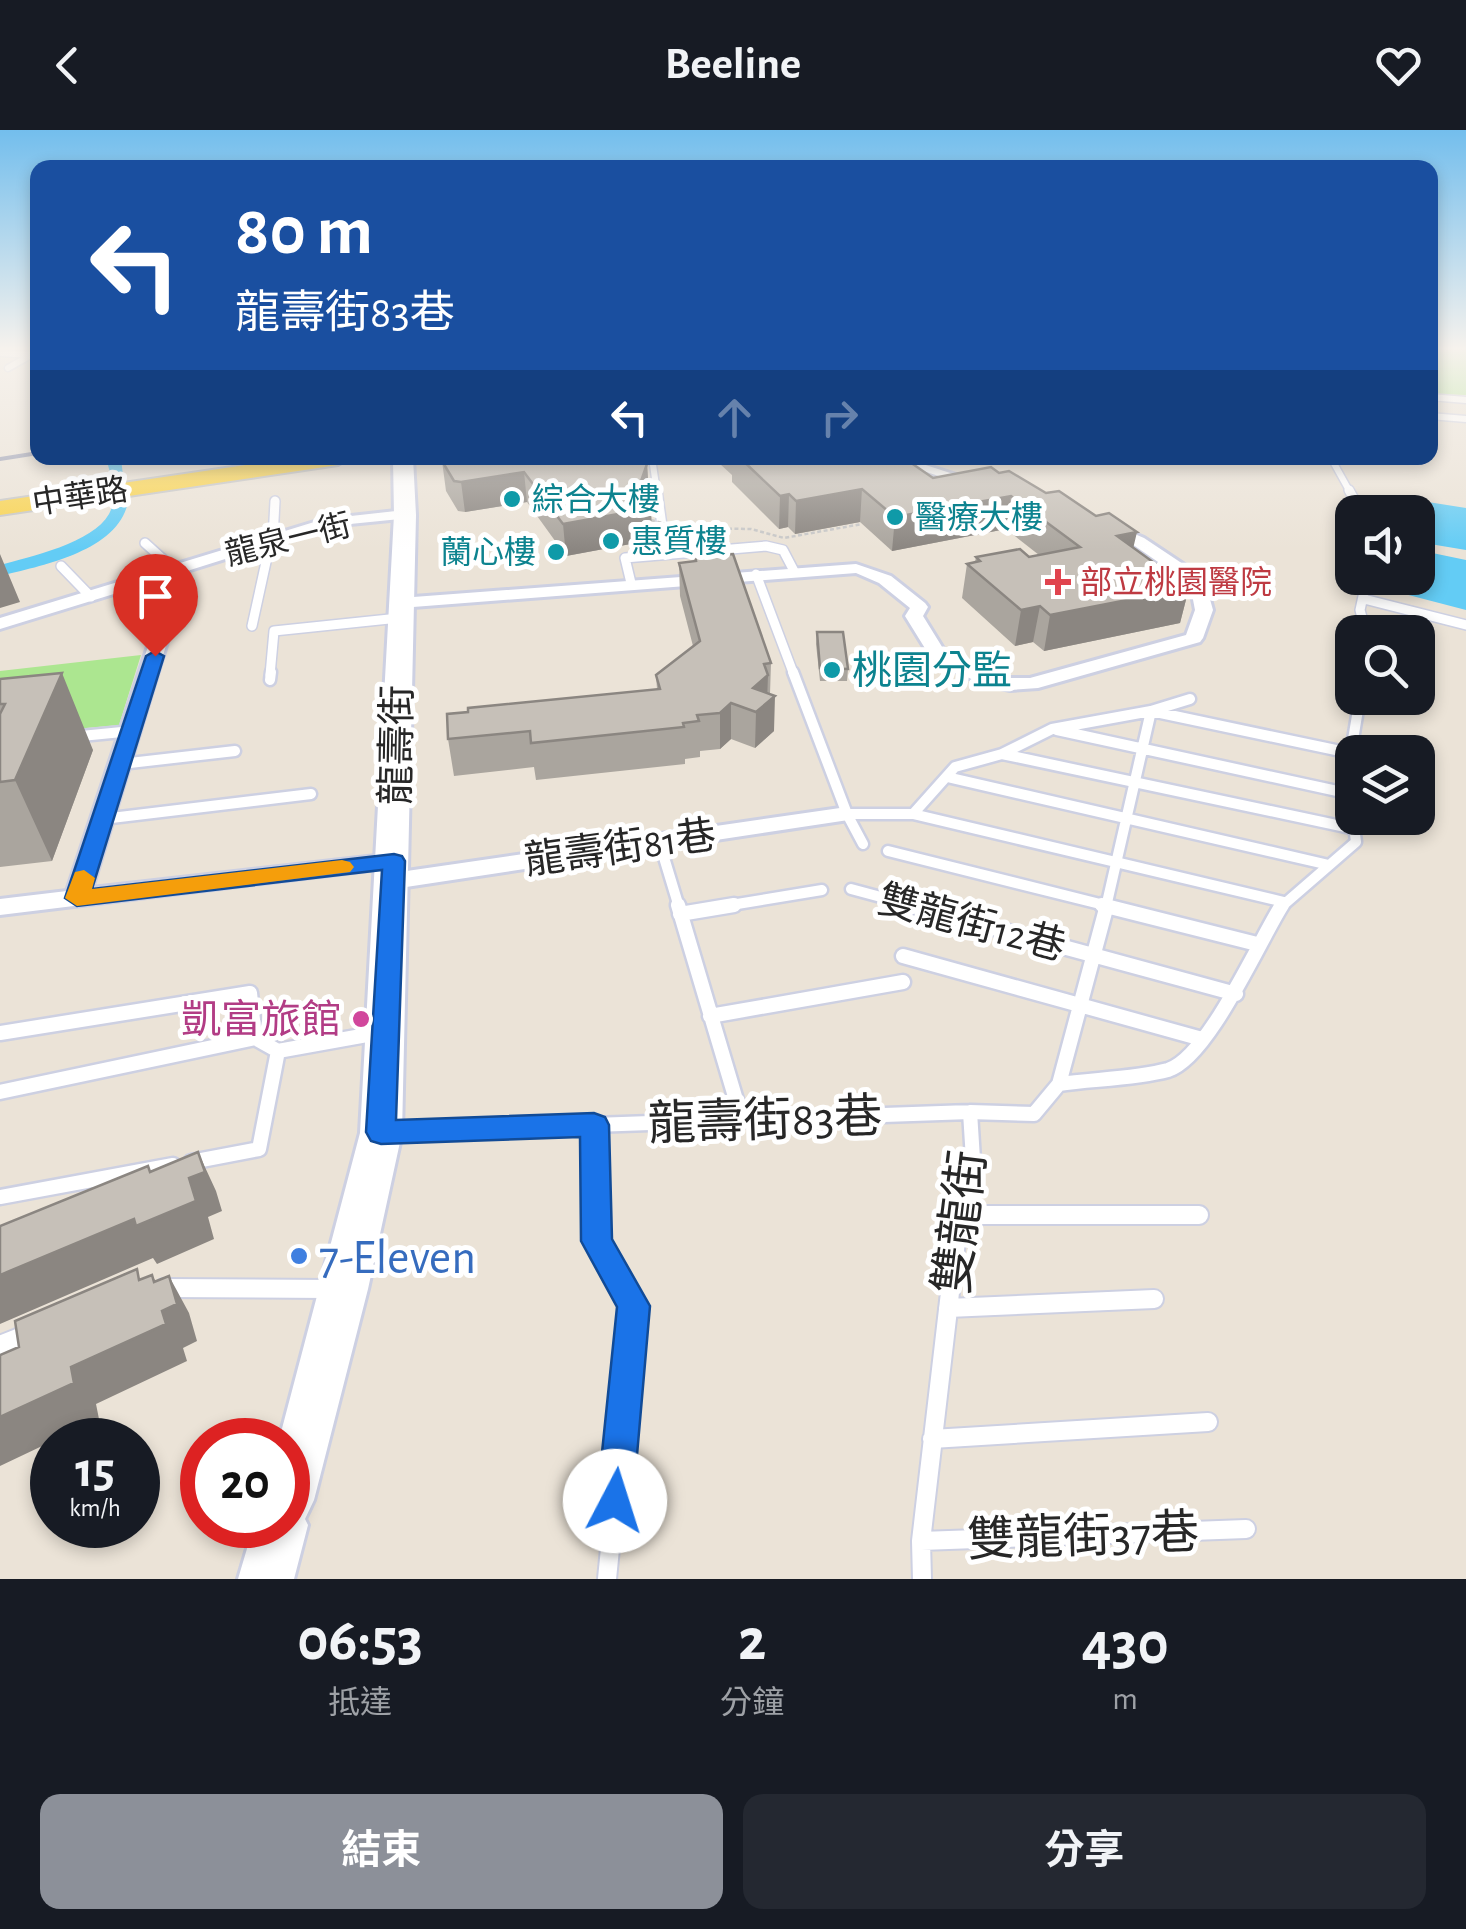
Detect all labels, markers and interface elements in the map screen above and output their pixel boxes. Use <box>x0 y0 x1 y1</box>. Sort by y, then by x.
icon: back <box>40 38 95 93</box>
icon: heart <box>1371 38 1426 93</box>
text: Beeline <box>665 42 801 87</box>
text: 80 m <box>235 197 373 267</box>
icon: left <box>70 200 200 330</box>
text: 龍壽街83巷 <box>235 291 455 336</box>
icon: left <box>602 390 657 445</box>
icon: ahead <box>707 390 762 445</box>
icon: right <box>812 390 867 445</box>
street label: 中華路 <box>30 472 130 520</box>
place label: 綜合大樓 <box>532 482 660 516</box>
marker: 綜合大樓 <box>501 488 523 510</box>
map controls <box>1335 495 1435 835</box>
button: sound <box>1335 495 1435 595</box>
place label: 醫療大樓 <box>915 501 1043 534</box>
marker: 醫療大樓 <box>884 506 906 528</box>
street label: 龍泉一街 <box>222 507 354 571</box>
place label: 惠質樓 <box>631 525 727 558</box>
marker: 惠質樓 <box>600 530 622 552</box>
place label: 蘭心樓 <box>440 536 536 569</box>
marker: 蘭心樓 <box>545 541 567 563</box>
pin <box>113 554 198 657</box>
place label: 部立桃園醫院 <box>1080 565 1272 599</box>
icon: arrive <box>128 569 183 624</box>
marker: 部立桃園醫院 <box>1045 569 1071 595</box>
button: search <box>1335 615 1435 715</box>
place label: 桃園分監 <box>852 650 1012 692</box>
marker: 桃園分監 <box>821 659 843 681</box>
street label: 龍壽街 <box>375 685 419 805</box>
button: layers <box>1335 735 1435 835</box>
street label: 龍壽街81巷 <box>522 814 718 882</box>
street label: 雙龍街12巷 <box>874 878 1070 968</box>
place label: 凱富旅館 <box>181 998 341 1041</box>
marker: 凱富旅館 <box>350 1008 372 1030</box>
street label: 龍壽街83巷 <box>647 1091 883 1150</box>
street label: 雙龍街 <box>926 1148 995 1297</box>
place label: 7-Eleven <box>319 1235 476 1283</box>
marker: 7-Eleven <box>288 1245 310 1267</box>
speed limit sign: 20 <box>180 1418 310 1548</box>
text: 15 <box>75 1446 115 1496</box>
position arrow <box>563 1449 667 1553</box>
text: km/h <box>69 1496 121 1521</box>
street label: 雙龍街37巷 <box>966 1507 1200 1566</box>
text: 06:53 <box>297 1611 423 1671</box>
text: 2 <box>738 1611 766 1671</box>
text: 430 <box>1081 1615 1169 1675</box>
text: m <box>1112 1683 1138 1715</box>
text: 抵達 <box>328 1687 392 1719</box>
text: 分鐘 <box>720 1687 784 1719</box>
button: 結束 <box>40 1794 723 1909</box>
button: 分享 <box>743 1794 1426 1909</box>

